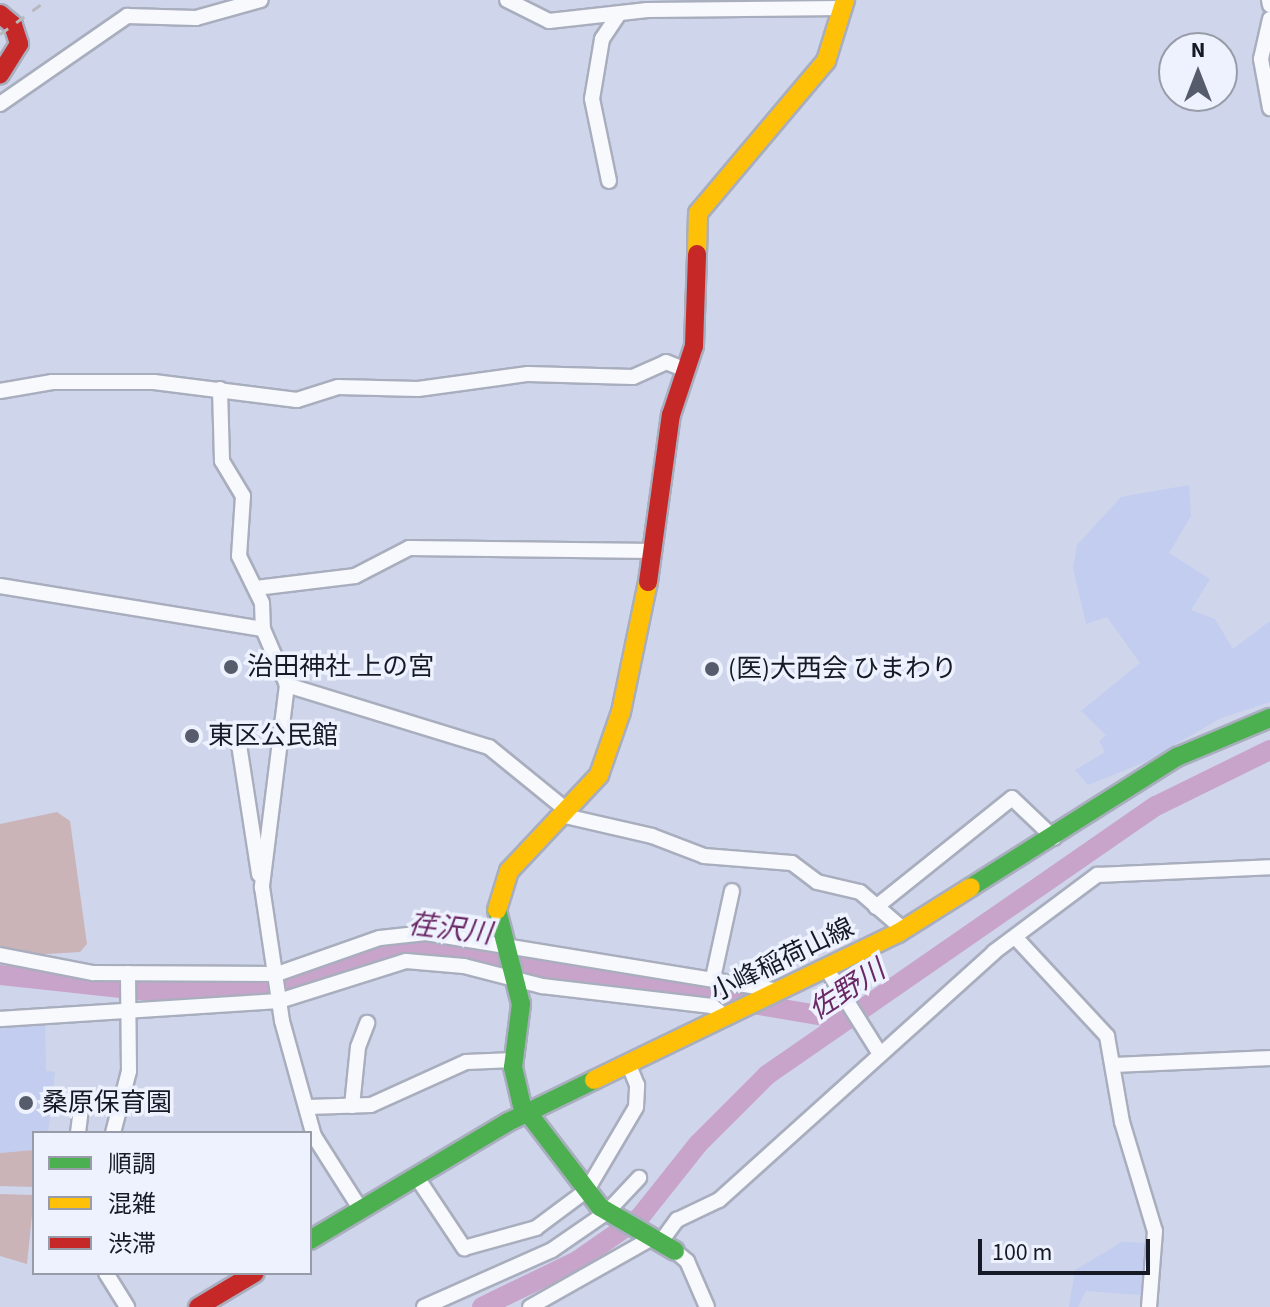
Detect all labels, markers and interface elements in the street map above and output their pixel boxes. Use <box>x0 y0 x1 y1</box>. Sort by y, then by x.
north arrow <box>1158 32 1238 112</box>
text: N <box>1191 34 1205 66</box>
place label: 治田神社 上の宮 <box>247 651 434 683</box>
place label: (医)大西会 ひまわり <box>728 653 957 685</box>
marker: 治田神社 上の宮 <box>222 658 240 676</box>
marker: (医)大西会 ひまわり <box>703 660 721 678</box>
place label: 東区公民館 <box>208 720 338 752</box>
marker: 東区公民館 <box>183 727 201 745</box>
water label: 荏沢川 <box>406 907 494 951</box>
street label: 小峰稲荷山線 <box>705 912 859 1008</box>
water label: 佐野川 <box>803 953 891 1027</box>
place label: 桑原保育園 <box>42 1087 172 1119</box>
marker: 桑原保育園 <box>17 1094 35 1112</box>
legend <box>32 1131 312 1275</box>
text: 順調 <box>108 1147 156 1182</box>
text: 混雑 <box>108 1187 156 1222</box>
scale bar <box>982 1223 1154 1273</box>
text: 渋滞 <box>108 1227 156 1262</box>
text: 100 m <box>992 1235 1052 1270</box>

